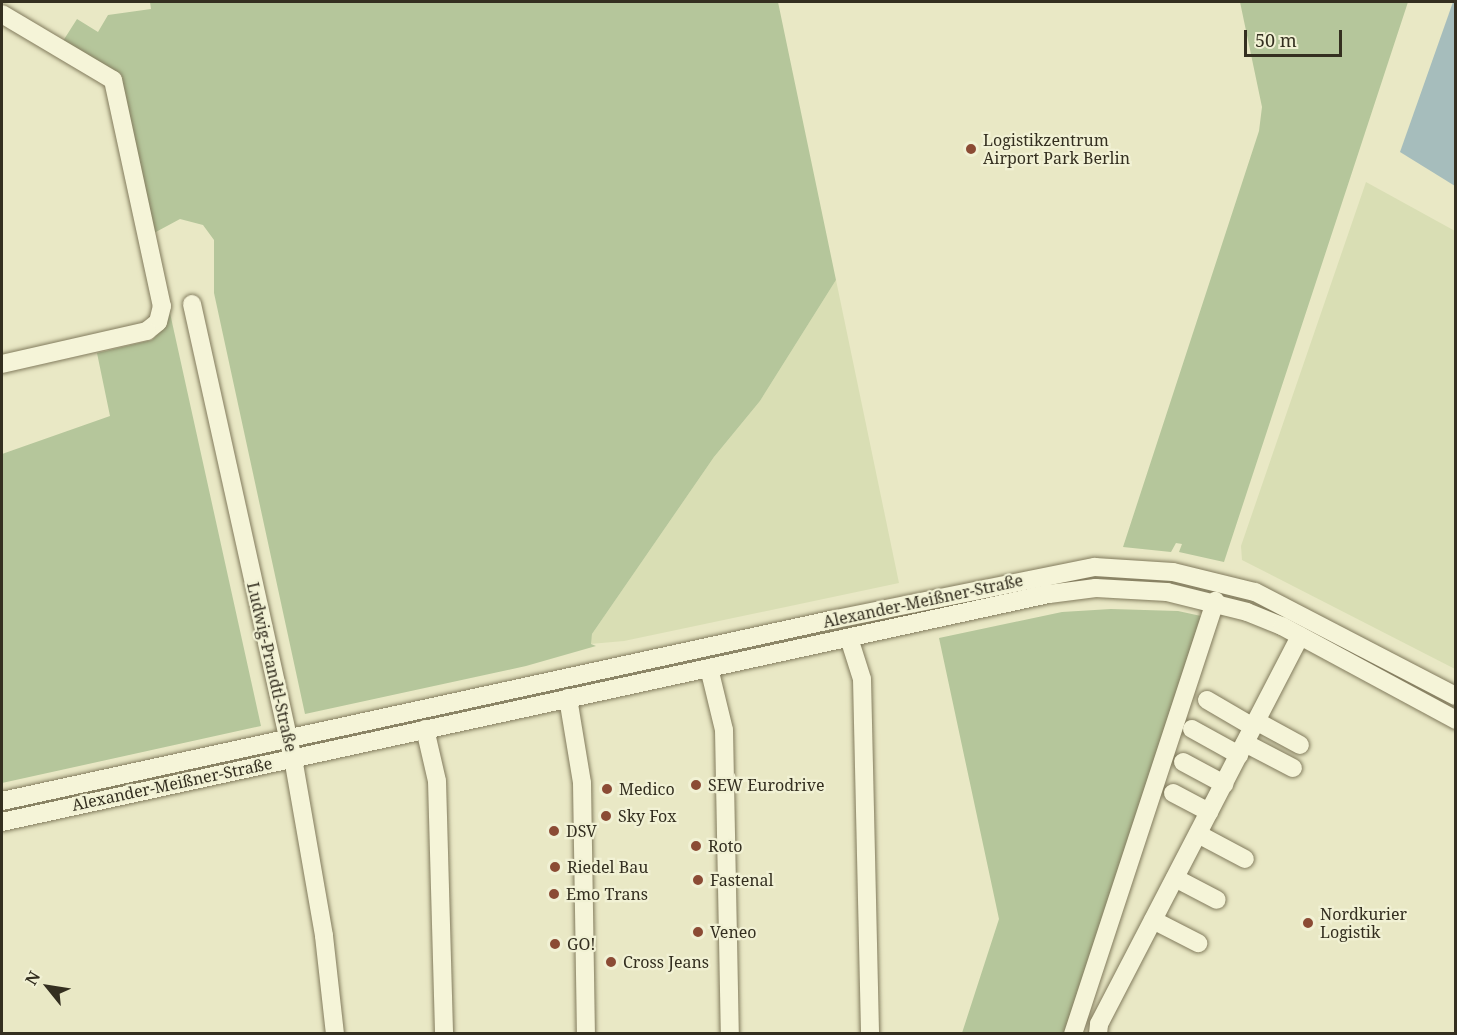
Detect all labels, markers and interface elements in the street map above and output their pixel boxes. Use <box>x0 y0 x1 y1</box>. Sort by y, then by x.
scale bar <box>1247 18 1344 56</box>
text: 50 m <box>1255 28 1297 52</box>
place label: Logistikzentrum Airport Park Berlin <box>983 130 1130 168</box>
marker: Logistikzentrum Airport Park Berlin <box>964 142 978 156</box>
street label: Alexander-Meißner-Straße <box>821 570 1025 632</box>
street label: Ludwig-Prandtl-Straße <box>243 580 301 754</box>
street label: Alexander-Meißner-Straße <box>70 753 274 815</box>
place label: SEW Eurodrive <box>708 775 824 795</box>
marker: SEW Eurodrive <box>689 778 703 792</box>
place label: Medico <box>619 779 675 799</box>
marker: Medico <box>600 782 614 796</box>
place label: Sky Fox <box>618 806 677 826</box>
marker: Sky Fox <box>599 809 613 823</box>
place label: DSV <box>566 821 597 841</box>
marker: DSV <box>547 824 561 838</box>
place label: Roto <box>708 836 743 856</box>
marker: Roto <box>689 839 703 853</box>
place label: Riedel Bau <box>567 857 648 877</box>
marker: Riedel Bau <box>548 860 562 874</box>
place label: Fastenal <box>710 870 774 890</box>
marker: Fastenal <box>691 873 705 887</box>
place label: Emo Trans <box>566 884 648 904</box>
marker: Emo Trans <box>547 887 561 901</box>
place label: Nordkurier Logistik <box>1320 904 1407 942</box>
marker: Nordkurier Logistik <box>1301 916 1315 930</box>
place label: Veneo <box>710 922 757 942</box>
marker: Veneo <box>691 925 705 939</box>
place label: GO! <box>567 934 596 954</box>
marker: GO! <box>548 937 562 951</box>
place label: Cross Jeans <box>623 952 709 972</box>
marker: Cross Jeans <box>604 955 618 969</box>
north arrow <box>18 957 78 1017</box>
text: N <box>20 967 45 989</box>

